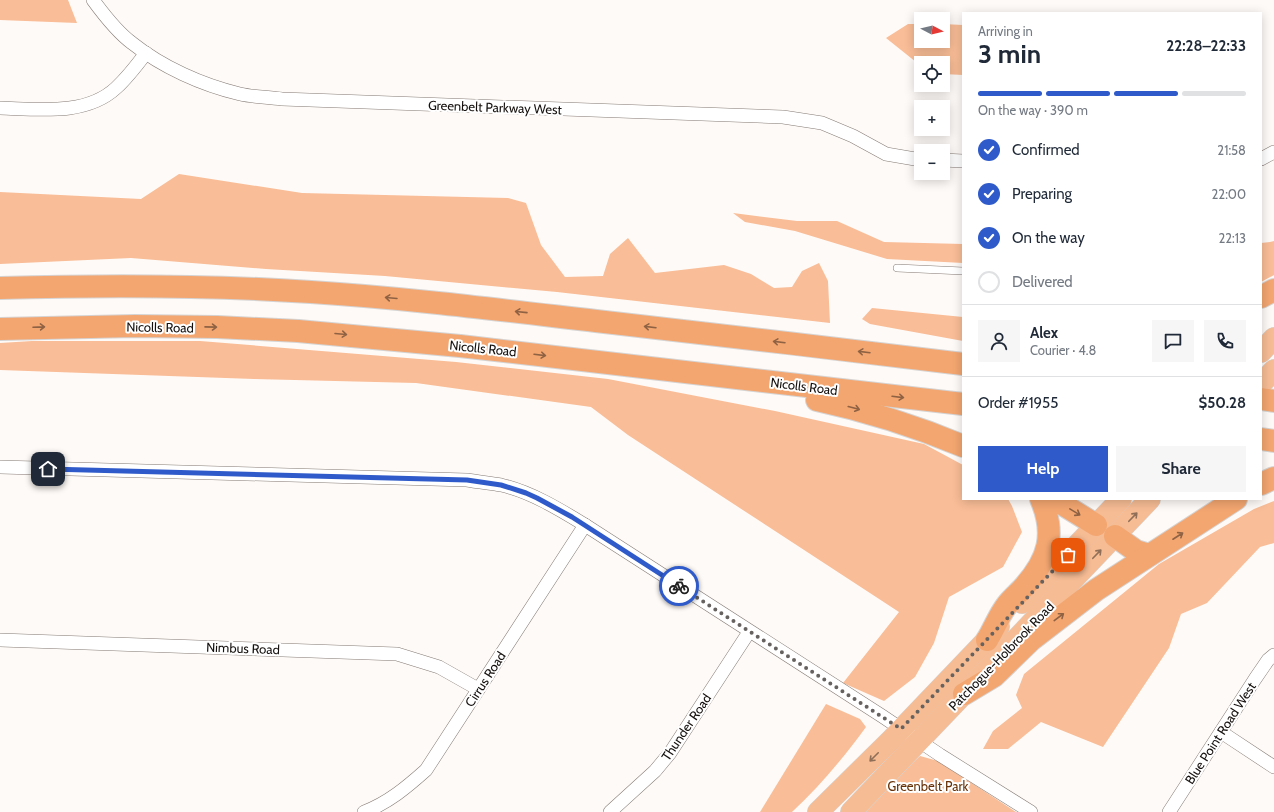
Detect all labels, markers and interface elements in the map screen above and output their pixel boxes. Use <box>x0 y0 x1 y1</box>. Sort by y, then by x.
north arrow <box>914 12 950 48</box>
map controls <box>914 12 950 180</box>
text: Arriving in <box>978 23 1033 39</box>
text: 22:28–22:33 <box>1166 37 1246 55</box>
text: 3 min <box>978 38 1041 70</box>
button: locate <box>914 56 950 92</box>
street label: Greenbelt Parkway West <box>428 97 563 117</box>
button: + <box>914 100 950 136</box>
text: On the way · 390 m <box>978 102 1088 118</box>
icon: check <box>978 139 1000 161</box>
text: Confirmed <box>1012 141 1080 159</box>
text: 21:58 <box>1217 142 1246 158</box>
button: − <box>914 144 950 180</box>
icon: check <box>978 183 1000 205</box>
text: Preparing <box>1012 185 1072 203</box>
text: 22:00 <box>1212 186 1246 202</box>
icon: check <box>978 227 1000 249</box>
text: On the way <box>1012 229 1085 247</box>
text: 22:13 <box>1218 230 1246 246</box>
text: Delivered <box>1012 273 1073 291</box>
one-way arrow <box>385 295 398 302</box>
one-way arrow <box>514 308 527 316</box>
street label: Nicolls Road <box>126 318 194 336</box>
button: person <box>978 320 1020 362</box>
button: chat <box>1152 320 1194 362</box>
button: phone <box>1204 320 1246 362</box>
one-way arrow <box>204 323 217 331</box>
one-way arrow <box>644 323 657 331</box>
one-way arrow <box>32 324 45 331</box>
text: Alex <box>1030 324 1058 342</box>
one-way arrow <box>334 331 347 338</box>
street label: Nicolls Road <box>449 337 517 359</box>
one-way arrow <box>773 338 786 346</box>
text: Courier · 4.8 <box>1030 342 1096 358</box>
one-way arrow <box>858 348 871 356</box>
one-way arrow <box>533 351 546 359</box>
street label: Nicolls Road <box>770 374 838 398</box>
one-way arrow <box>891 393 904 400</box>
text: Order #1955 <box>978 394 1058 412</box>
text: $50.28 <box>1198 394 1246 412</box>
one-way arrow <box>847 405 860 412</box>
button: Help <box>978 446 1108 492</box>
button: Share <box>1116 446 1246 492</box>
pin <box>31 452 65 486</box>
icon: home <box>37 458 59 480</box>
one-way arrow <box>1069 508 1080 516</box>
one-way arrow <box>1128 512 1138 522</box>
one-way arrow <box>1172 532 1183 540</box>
pin <box>1051 538 1085 572</box>
icon: bag <box>1057 544 1079 566</box>
one-way arrow <box>1093 549 1102 559</box>
courier <box>659 566 699 606</box>
icon: bike <box>668 575 690 597</box>
street label: Patchogue-Holbrook Road <box>945 598 1057 714</box>
one-way arrow <box>1054 613 1065 621</box>
street label: Nimbus Road <box>206 639 280 657</box>
street label: Cirrus Road <box>461 648 509 710</box>
street label: Blue Point Road West <box>1181 679 1259 787</box>
street label: Thunder Road <box>658 691 714 763</box>
one-way arrow <box>869 752 879 762</box>
park label: Greenbelt Park <box>888 778 969 794</box>

